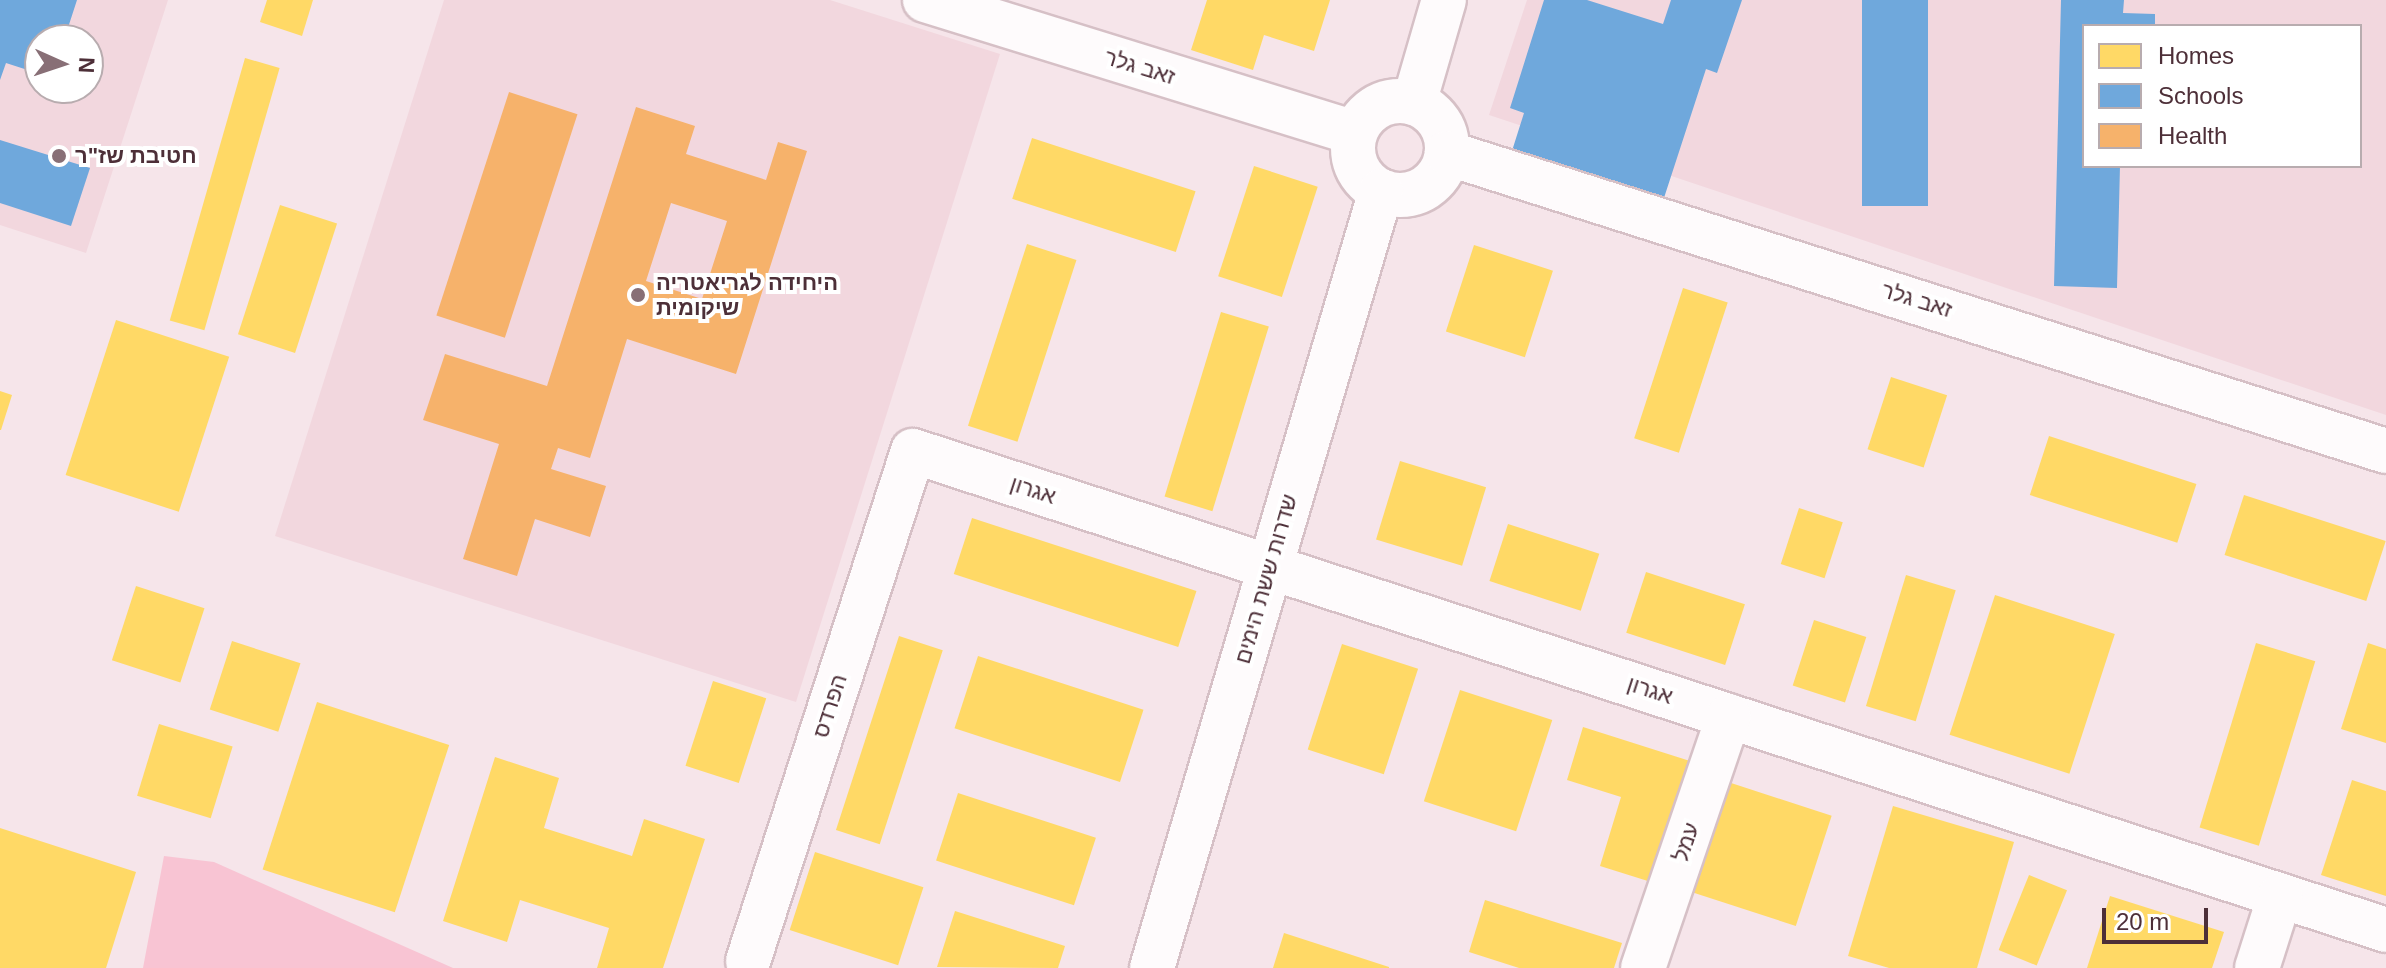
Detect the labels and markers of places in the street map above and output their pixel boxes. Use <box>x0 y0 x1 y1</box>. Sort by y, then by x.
place label: חטיבת שז"ר <box>75 143 197 169</box>
marker: חטיבת שז"ר <box>50 147 68 165</box>
place label: היחידה לגריאטריה שיקומית <box>656 269 838 320</box>
marker: היחידה לגריאטריה שיקומית <box>627 284 649 306</box>

